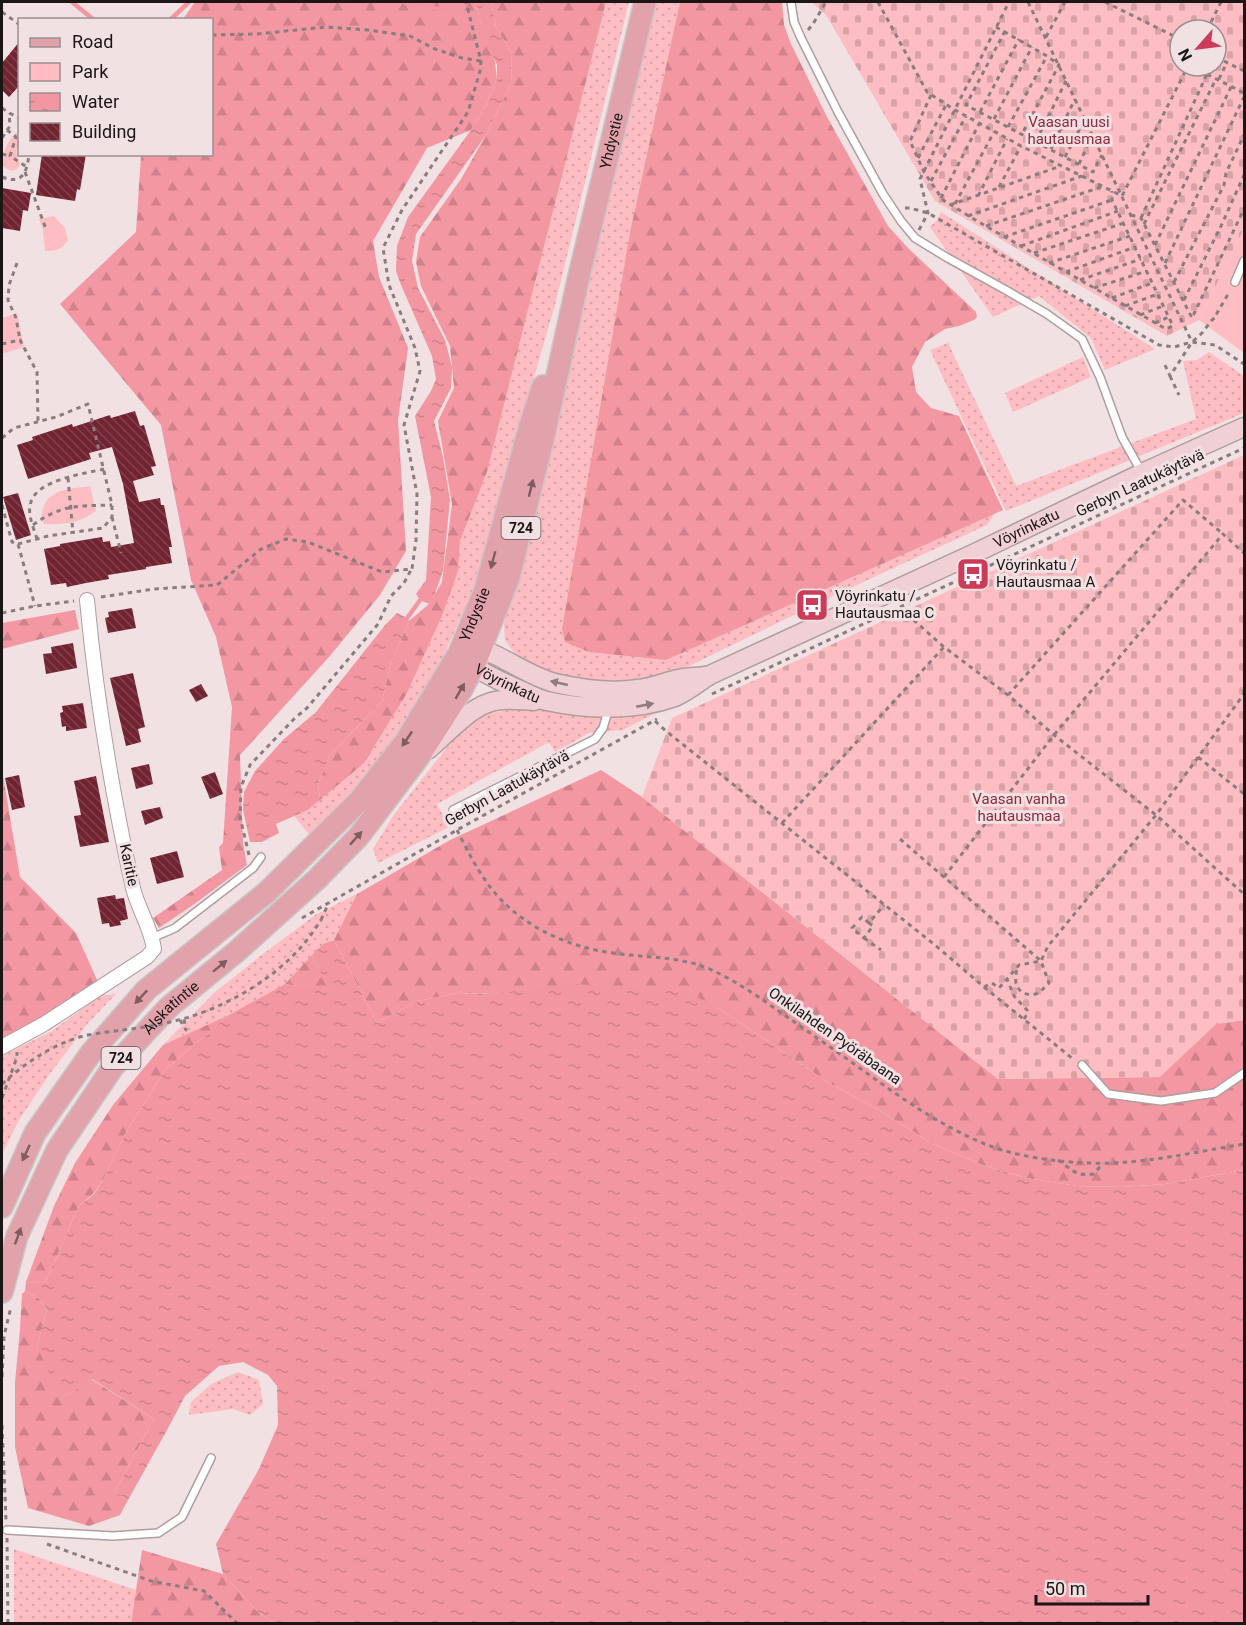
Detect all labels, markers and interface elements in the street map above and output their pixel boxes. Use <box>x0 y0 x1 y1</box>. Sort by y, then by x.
legend <box>18 18 213 156</box>
north arrow <box>1168 18 1228 78</box>
text: Road <box>72 31 113 52</box>
text: N <box>1174 45 1196 64</box>
text: Park <box>72 61 109 82</box>
text: Water <box>72 91 119 112</box>
street label: Yhdystie <box>596 111 627 171</box>
park label: Vaasan uusi hautausmaa <box>1027 113 1111 148</box>
text: Building <box>72 121 136 142</box>
street label: Gerbyn Laatukäytävä <box>1073 445 1207 521</box>
one-way arrow <box>527 478 537 497</box>
street label: Vöyrinkatu <box>991 505 1062 552</box>
road number: 724 <box>502 517 540 539</box>
one-way arrow <box>488 551 497 569</box>
bus stop icon: Vöyrinkatu / Hautausmaa A <box>955 556 991 592</box>
place label: Vöyrinkatu / Hautausmaa A <box>996 556 1095 591</box>
street label: Yhdystie <box>456 585 494 644</box>
bus stop icon: Vöyrinkatu / Hautausmaa C <box>794 587 830 623</box>
place label: Vöyrinkatu / Hautausmaa C <box>835 587 934 622</box>
street label: Vöyrinkatu <box>471 660 543 707</box>
one-way arrow <box>550 678 569 687</box>
one-way arrow <box>455 682 465 699</box>
one-way arrow <box>636 700 655 709</box>
one-way arrow <box>402 731 413 747</box>
street label: Gerbyn Laatukäytävä <box>442 746 572 830</box>
park label: Vaasan vanha hautausmaa <box>972 790 1066 825</box>
one-way arrow <box>349 831 362 846</box>
street label: Karitie <box>116 842 142 888</box>
one-way arrow <box>212 959 228 972</box>
street label: Alskatintie <box>139 977 203 1038</box>
street label: Onkilahden Pyöräbaana <box>765 983 905 1089</box>
one-way arrow <box>134 989 148 1004</box>
road number: 724 <box>102 1047 140 1069</box>
one-way arrow <box>21 1144 31 1162</box>
one-way arrow <box>14 1227 23 1245</box>
scale bar <box>1036 1568 1148 1606</box>
text: 50 m <box>1045 1578 1085 1599</box>

